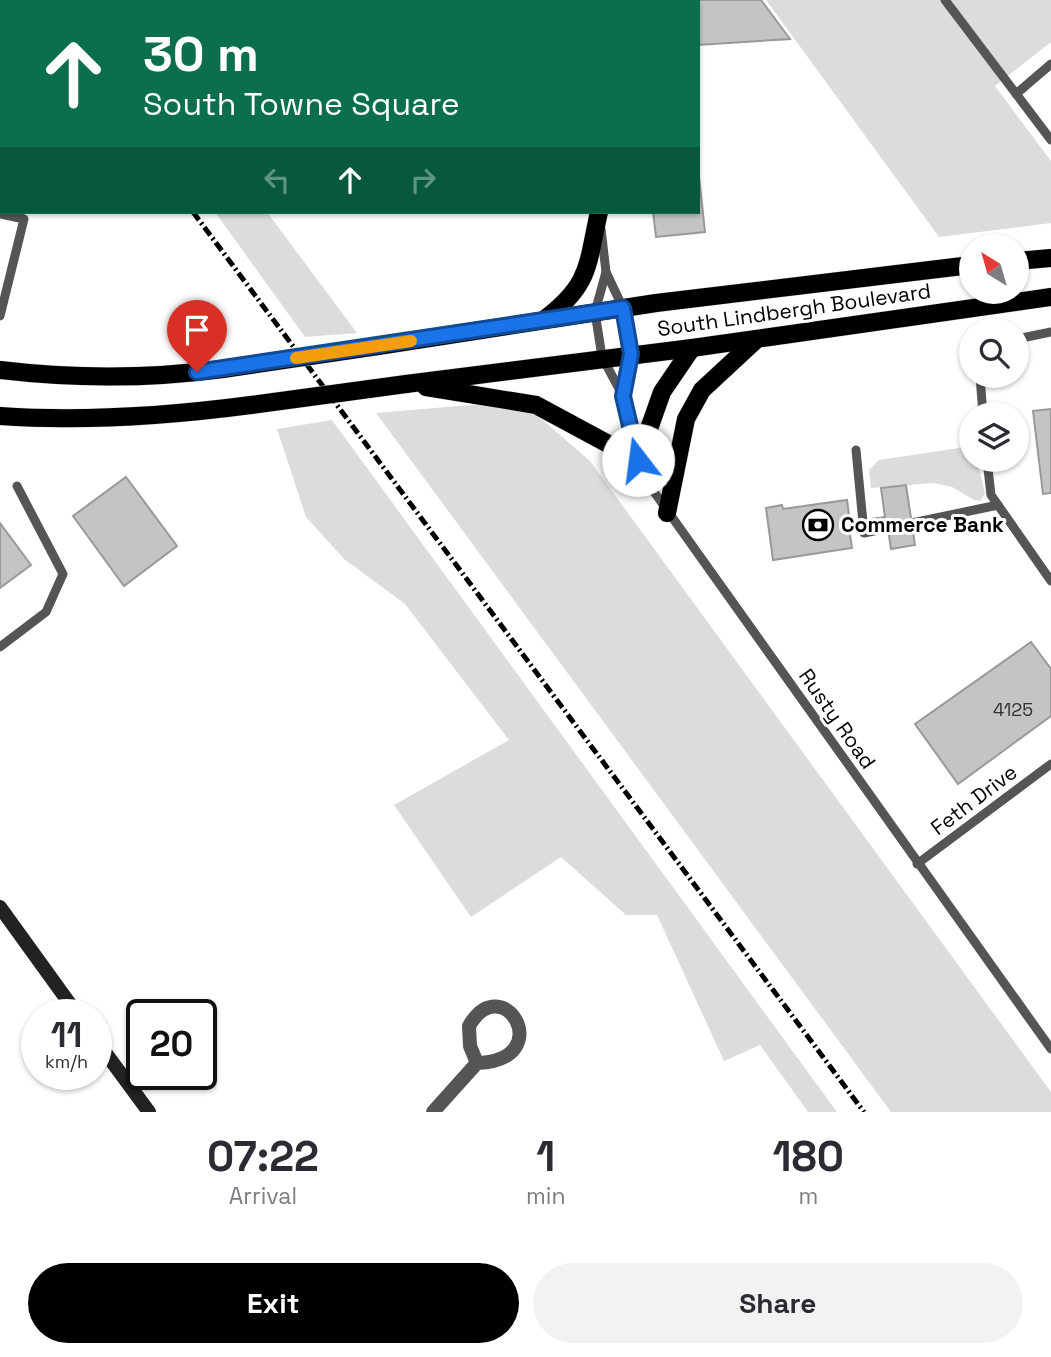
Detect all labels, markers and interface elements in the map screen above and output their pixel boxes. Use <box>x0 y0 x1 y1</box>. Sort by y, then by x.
text: 30 m <box>143 23 259 85</box>
icon: ahead <box>28 28 119 119</box>
text: South Towne Square <box>143 84 460 124</box>
icon: left <box>258 161 296 199</box>
icon: ahead <box>331 161 369 199</box>
icon: right <box>404 161 442 199</box>
north arrow <box>959 234 1029 304</box>
map controls <box>959 234 1029 472</box>
street label: South Lindbergh Boulevard <box>655 277 932 342</box>
pin <box>167 300 227 372</box>
icon: arrive <box>178 311 216 349</box>
button: search <box>959 318 1029 388</box>
button: layers <box>959 402 1029 472</box>
position arrow <box>601 423 675 497</box>
bank icon: Commerce Bank <box>801 508 835 542</box>
place label: Commerce Bank <box>841 511 1004 538</box>
street label: Rusty Road <box>793 663 882 774</box>
house number: 4125 <box>993 698 1033 721</box>
street label: Feth Drive <box>925 758 1022 841</box>
speed limit sign: 20 <box>126 999 217 1090</box>
text: 11 <box>51 1013 82 1057</box>
text: km/h <box>45 1050 88 1073</box>
text: 07:22 <box>207 1130 319 1183</box>
text: 1 <box>536 1130 555 1183</box>
text: 180 <box>773 1130 844 1183</box>
text: Arrival <box>229 1181 297 1211</box>
text: min <box>526 1181 566 1211</box>
text: m <box>798 1181 818 1211</box>
button: Exit <box>28 1263 519 1343</box>
button: Share <box>533 1263 1023 1343</box>

